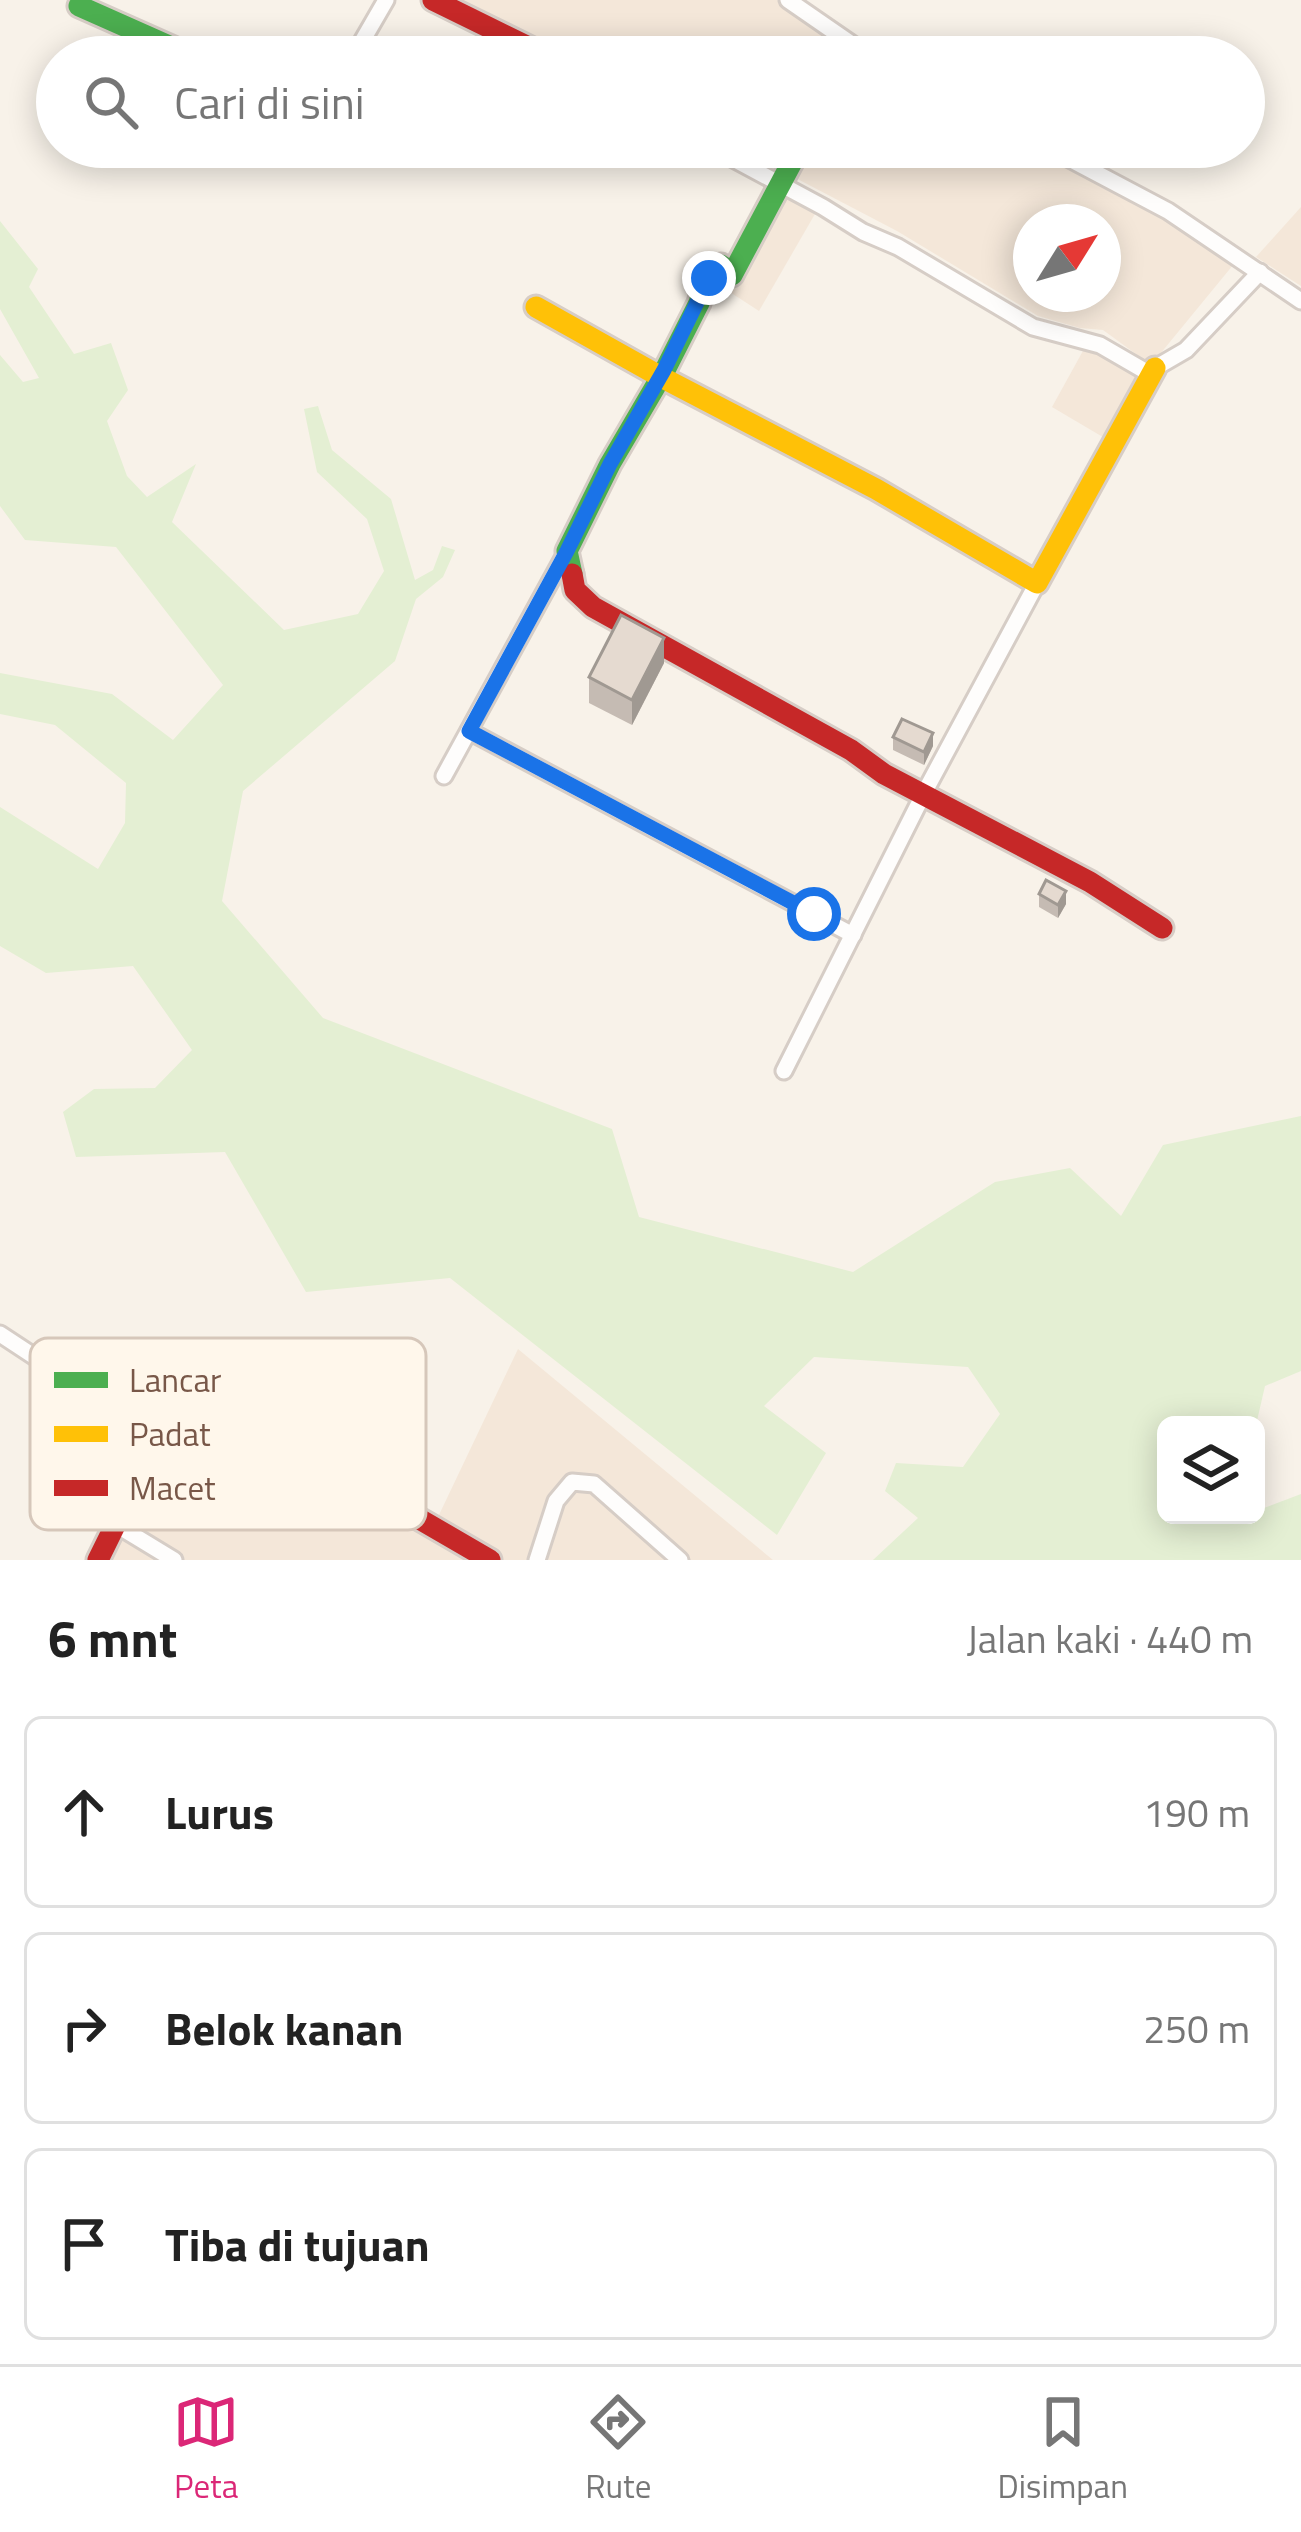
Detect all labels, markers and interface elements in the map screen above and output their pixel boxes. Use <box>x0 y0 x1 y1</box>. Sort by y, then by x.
search box <box>36 36 1265 168</box>
text: Cari di sini <box>174 68 365 136</box>
icon: search <box>78 69 144 135</box>
north arrow <box>1013 204 1121 312</box>
route end <box>682 251 736 305</box>
route start <box>787 887 841 941</box>
legend <box>30 1338 426 1530</box>
text: Lancar <box>129 1355 221 1405</box>
text: Padat <box>129 1409 211 1459</box>
map controls <box>1157 1416 1265 1524</box>
button: layers <box>1157 1416 1265 1524</box>
text: Macet <box>129 1463 216 1513</box>
text: 6 mnt <box>48 1599 177 1677</box>
text: Jalan kaki · 440 m <box>966 1609 1253 1668</box>
text: Lurus <box>165 1778 274 1846</box>
icon: ahead <box>51 1779 117 1845</box>
text: 190 m <box>1143 1783 1250 1842</box>
text: Belok kanan <box>165 1994 403 2062</box>
icon: right <box>51 1995 117 2061</box>
text: 250 m <box>1143 1999 1250 2058</box>
text: Tiba di tujuan <box>165 2210 430 2278</box>
icon: arrive <box>51 2211 117 2277</box>
tab: Peta <box>173 2389 239 2511</box>
tab: Rute <box>585 2389 651 2511</box>
tab: Disimpan <box>998 2389 1128 2511</box>

